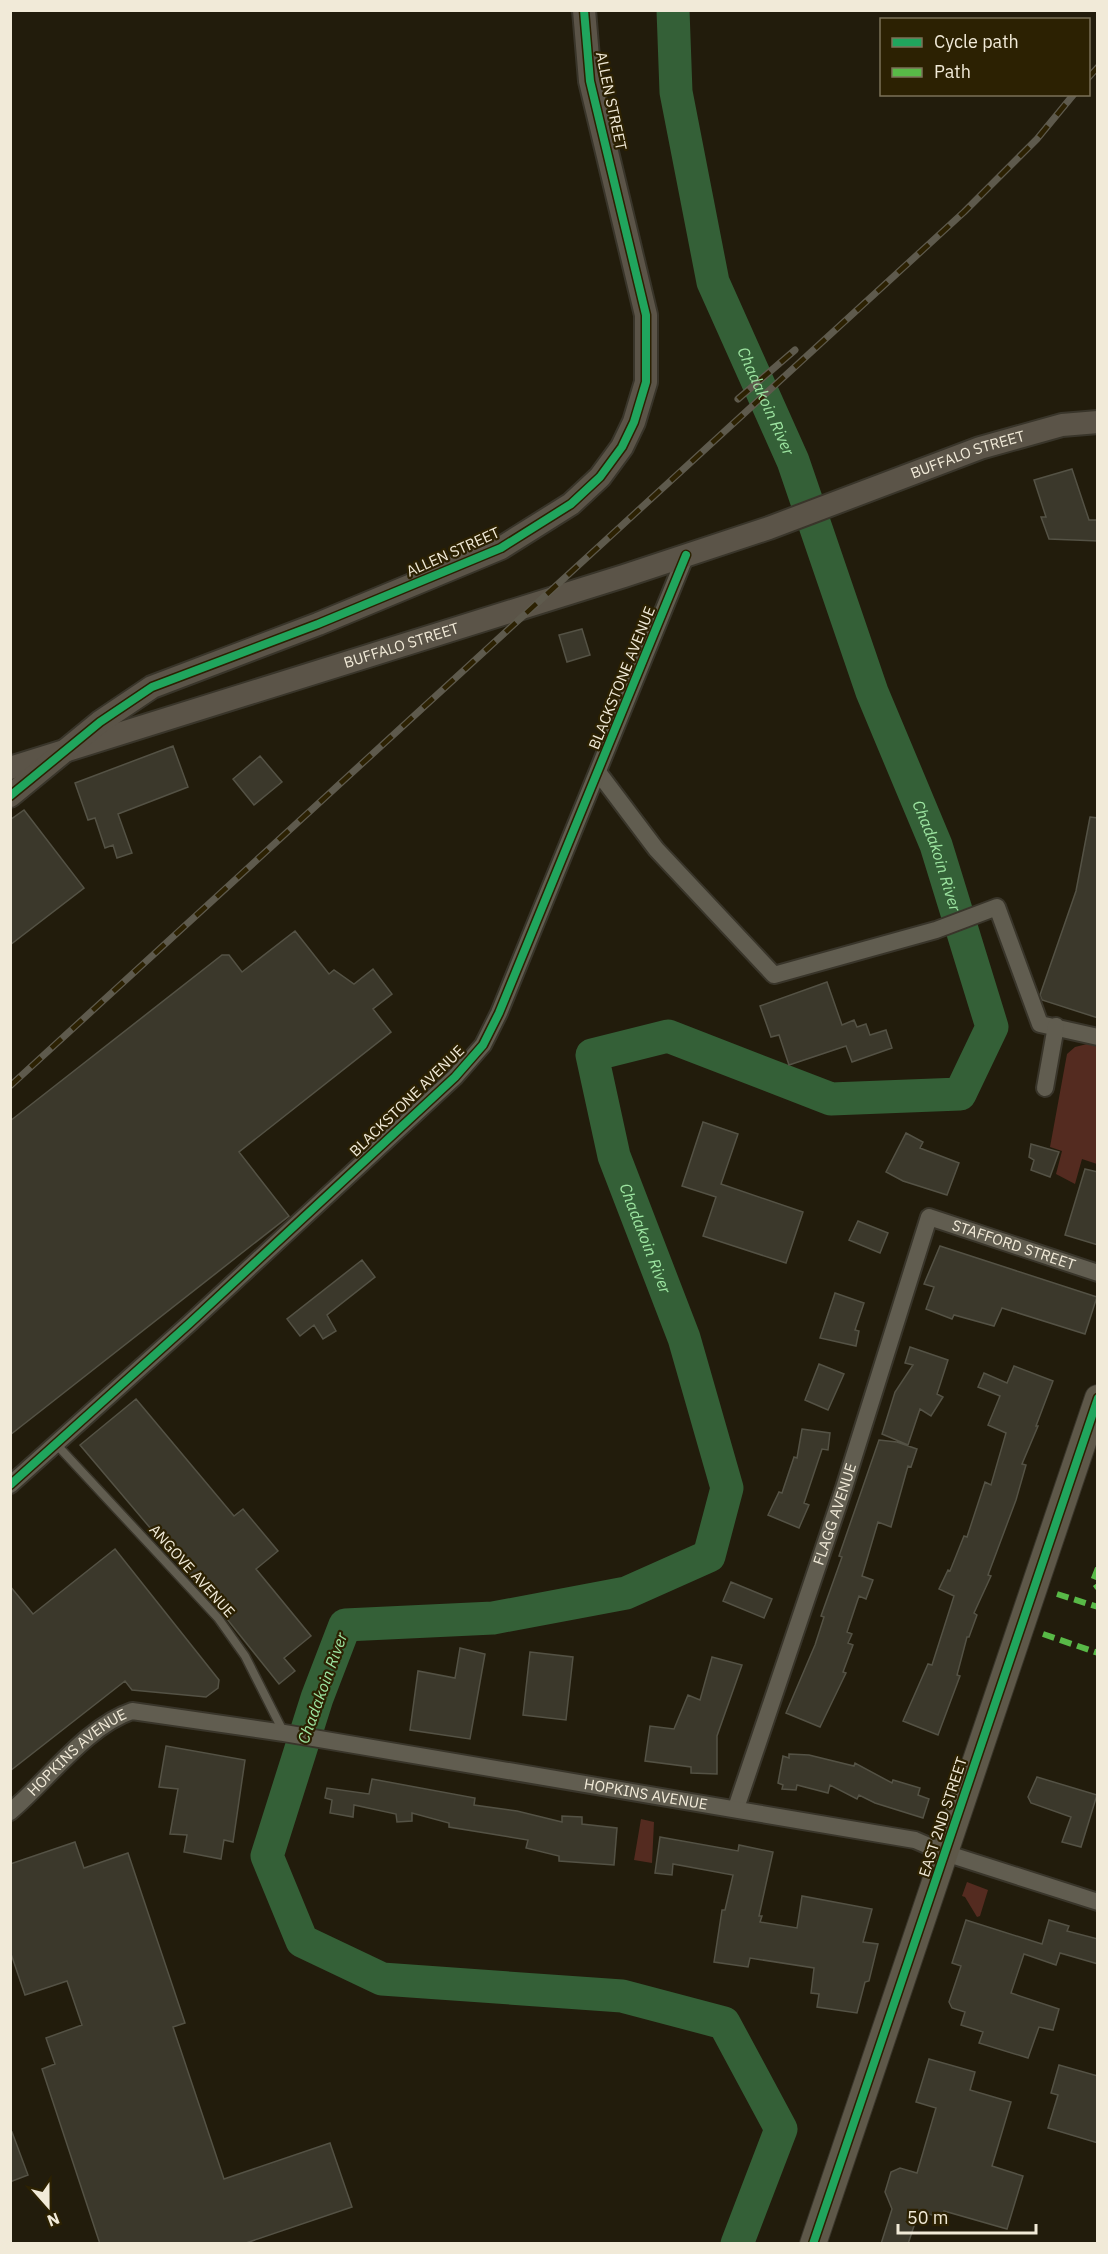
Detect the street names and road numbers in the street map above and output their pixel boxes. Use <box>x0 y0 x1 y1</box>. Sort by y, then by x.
street label: ALLEN STREET <box>592 50 631 152</box>
street label: BUFFALO STREET <box>908 426 1027 483</box>
street label: ALLEN STREET <box>403 522 503 581</box>
street label: BLACKSTONE AVENUE <box>584 604 659 752</box>
street label: BUFFALO STREET <box>341 618 462 672</box>
street label: BLACKSTONE AVENUE <box>345 1041 468 1160</box>
street label: STAFFORD STREET <box>950 1215 1078 1274</box>
street label: FLAGG AVENUE <box>809 1461 860 1568</box>
street label: ANGOVE AVENUE <box>146 1520 239 1621</box>
street label: HOPKINS AVENUE <box>23 1704 129 1800</box>
street label: EAST 2ND STREET <box>914 1754 971 1879</box>
street label: HOPKINS AVENUE <box>583 1774 709 1814</box>

